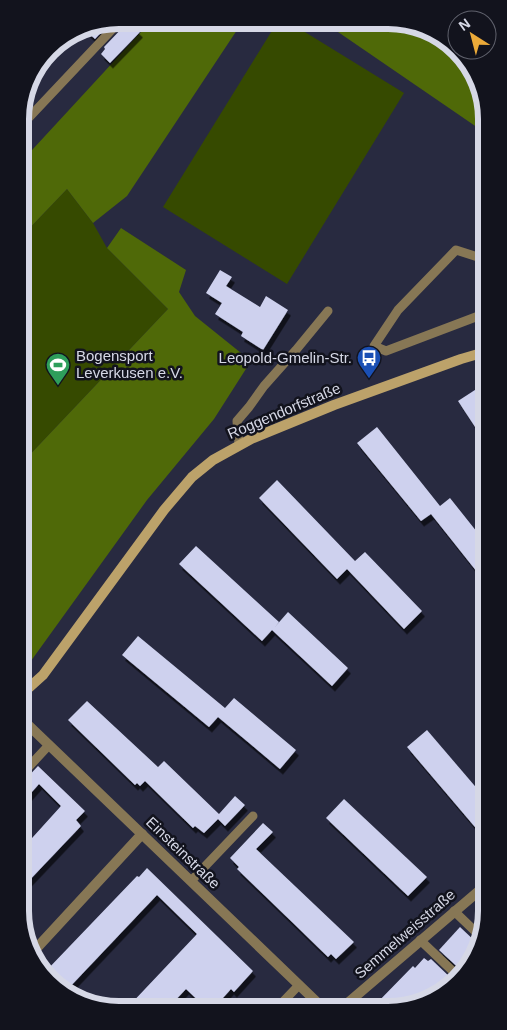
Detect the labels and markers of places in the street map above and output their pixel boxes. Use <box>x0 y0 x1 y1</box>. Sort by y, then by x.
bus stop icon: Leopold-Gmelin-Str. <box>356 345 382 379</box>
place label: Bogensport Leverkusen e.V. <box>76 347 183 381</box>
place label: Leopold-Gmelin-Str. <box>219 349 352 366</box>
sports icon: Bogensport Leverkusen e.V. <box>45 352 71 386</box>

